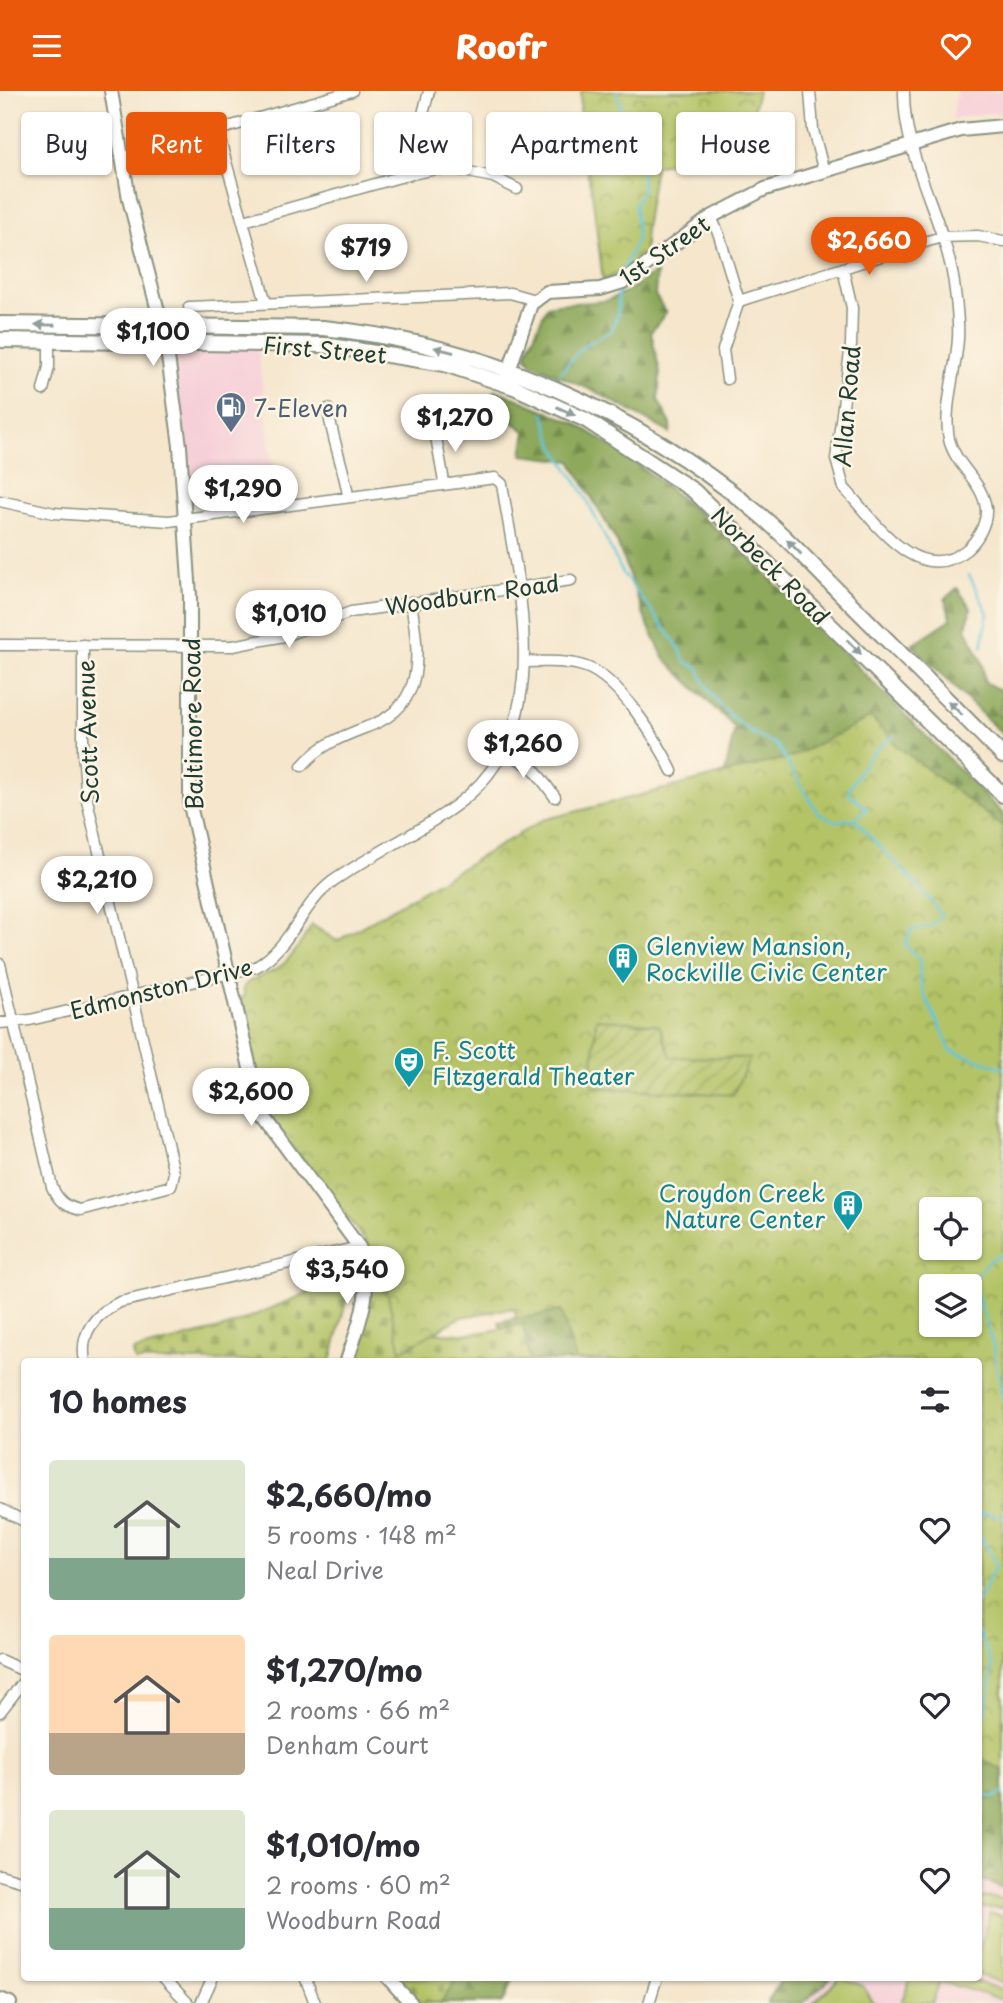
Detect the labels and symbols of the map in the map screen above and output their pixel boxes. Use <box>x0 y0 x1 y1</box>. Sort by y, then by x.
street label: 1st Street <box>612 206 716 294</box>
pin: $2,660 <box>812 218 926 277</box>
pin: $719 <box>325 225 407 284</box>
pin: $1,100 <box>96 309 210 368</box>
one-way arrow <box>34 319 56 330</box>
street label: First Street <box>262 326 388 372</box>
one-way arrow <box>434 344 455 354</box>
street label: Allan Road <box>823 344 869 468</box>
fuel station icon: 7-Eleven <box>214 390 248 434</box>
place label: 7-Eleven <box>254 390 348 425</box>
pin: $1,270 <box>398 395 512 454</box>
one-way arrow <box>556 406 577 417</box>
pin: $1,290 <box>186 465 300 525</box>
street label: Norbeck Road <box>704 498 838 632</box>
one-way arrow <box>785 539 802 556</box>
street label: Woodburn Road <box>383 564 561 624</box>
pin: $1,010 <box>232 591 346 650</box>
street label: Baltimore Road <box>173 637 211 811</box>
one-way arrow <box>845 639 862 655</box>
street label: Scott Avenue <box>67 659 107 805</box>
one-way arrow <box>947 700 964 716</box>
pin: $1,260 <box>466 721 580 780</box>
pin: $2,210 <box>40 857 154 916</box>
place label: Glenview Mansion, Rockville Civic Center <box>646 928 887 989</box>
building icon: Glenview Mansion, Rockville Civic Center <box>606 941 640 985</box>
street label: Edmonston Drive <box>66 948 256 1028</box>
place label: F. Scott FItzgerald Theater <box>432 1032 635 1093</box>
theatre icon: F. Scott FItzgerald Theater <box>392 1045 426 1089</box>
pin: $2,600 <box>194 1069 308 1128</box>
place label: Croydon Creek Nature Center <box>659 1175 825 1236</box>
building icon: Croydon Creek Nature Center <box>831 1188 865 1232</box>
pin: $3,540 <box>290 1247 404 1306</box>

